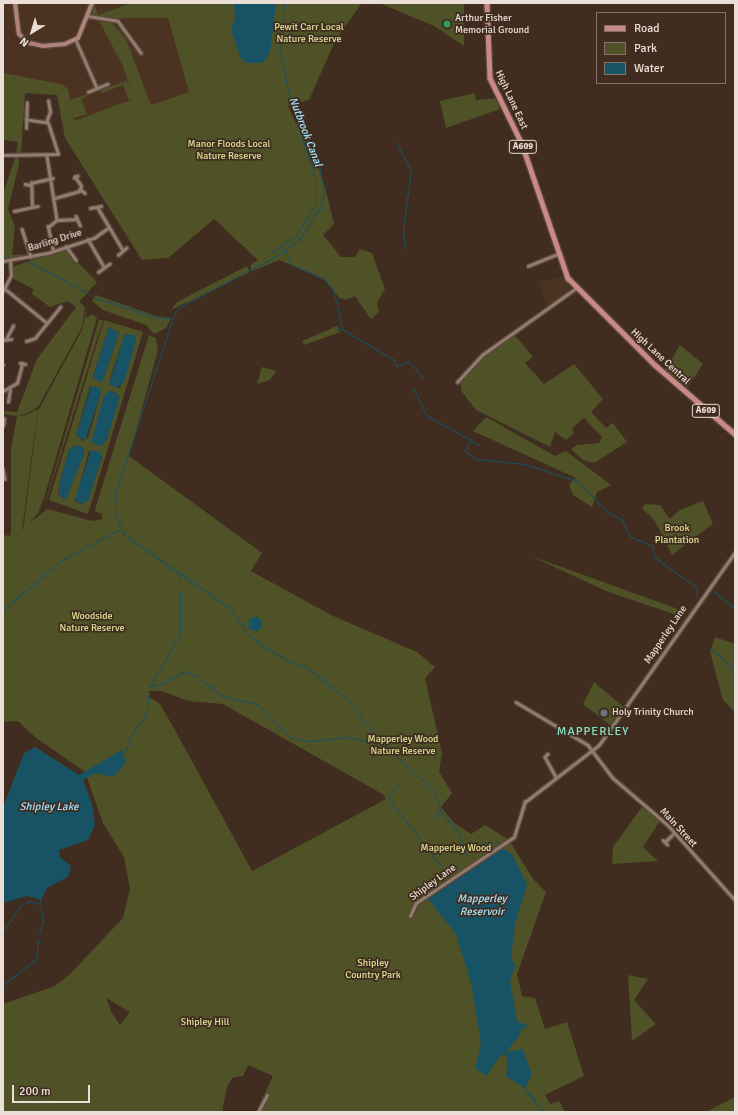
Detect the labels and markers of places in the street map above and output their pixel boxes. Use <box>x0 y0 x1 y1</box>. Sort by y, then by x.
place label: Arthur Fisher Memorial Ground <box>455 12 529 36</box>
marker: Arthur Fisher Memorial Ground <box>442 19 452 29</box>
place label: Holy Trinity Church <box>612 707 694 719</box>
marker: Holy Trinity Church <box>599 708 609 718</box>

